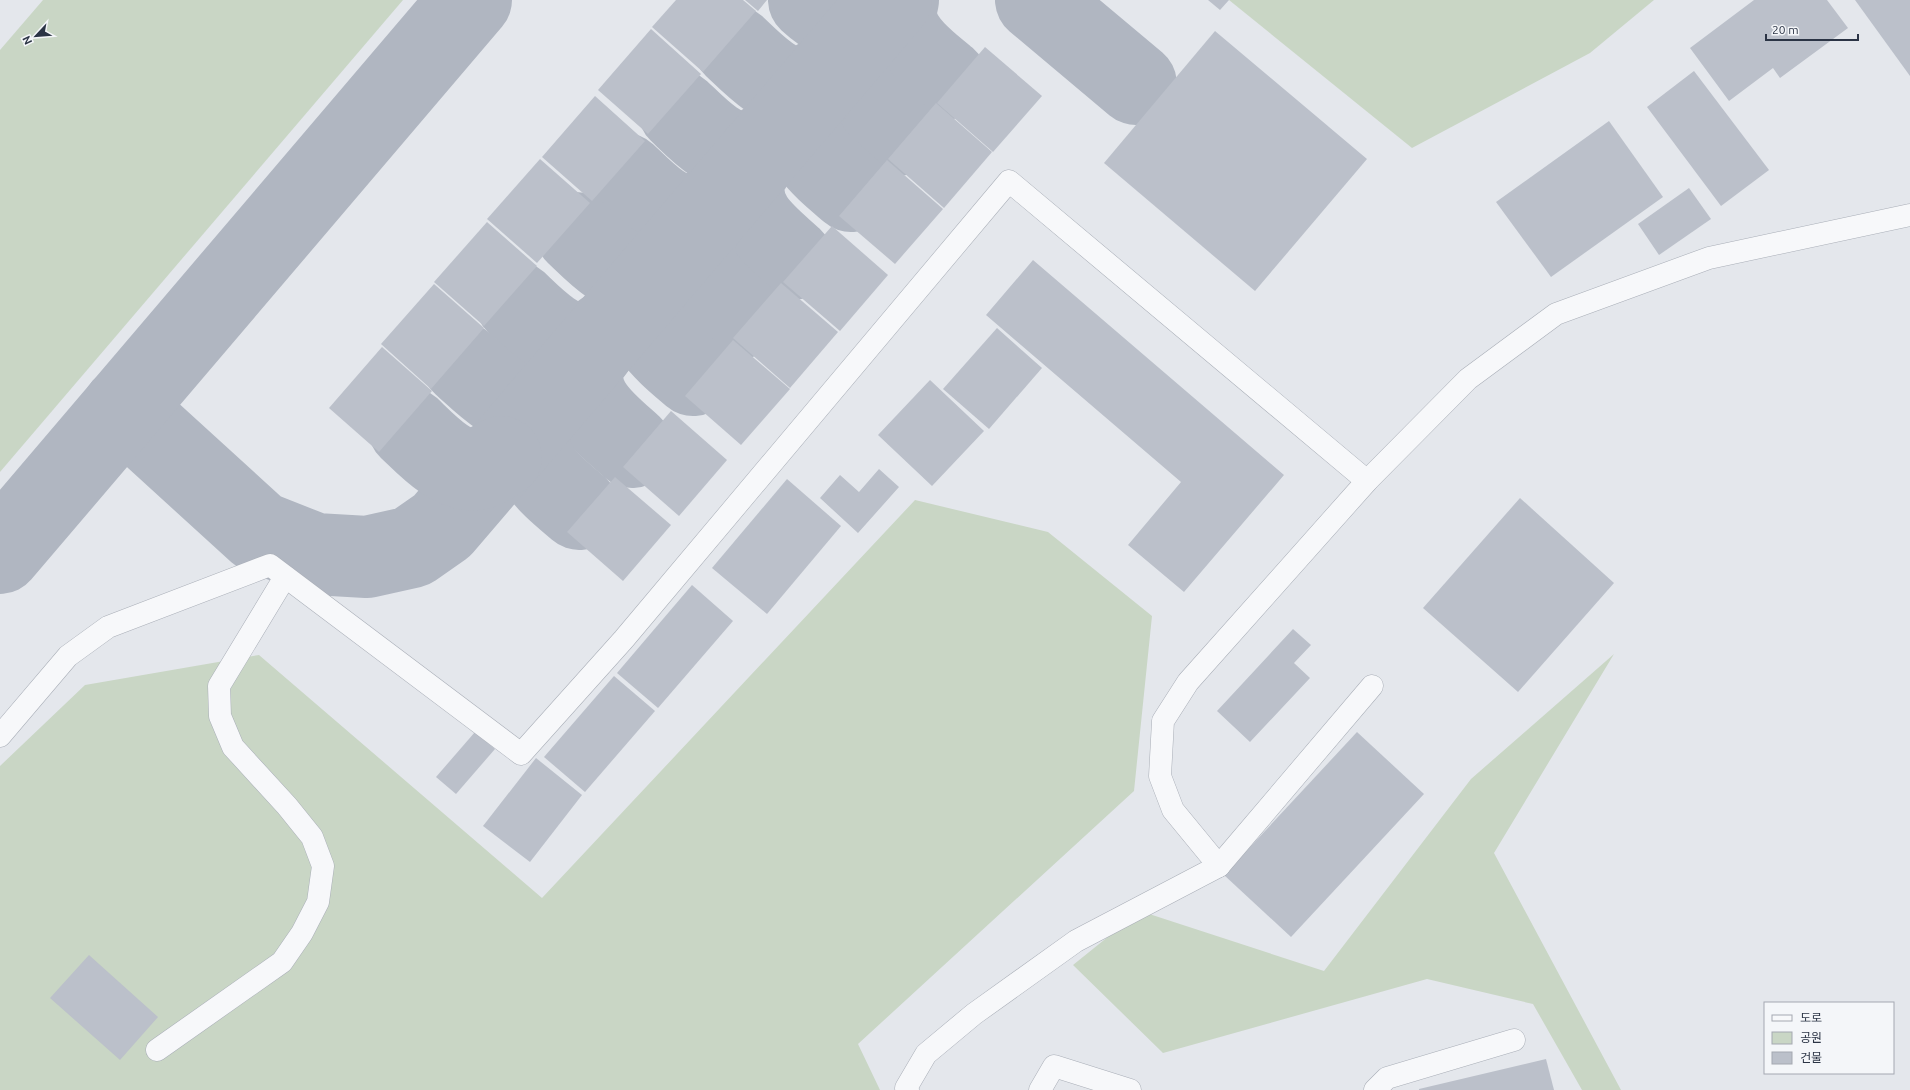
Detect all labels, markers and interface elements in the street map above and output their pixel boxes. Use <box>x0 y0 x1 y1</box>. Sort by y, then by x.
north arrow <box>16 16 56 56</box>
scale bar <box>1766 16 1858 42</box>
text: 20 m <box>1772 23 1799 36</box>
text: N <box>20 34 34 47</box>
legend <box>1764 1002 1894 1074</box>
text: 도로 <box>1800 1011 1822 1024</box>
text: 공원 <box>1800 1031 1822 1044</box>
text: 건물 <box>1800 1051 1822 1064</box>

